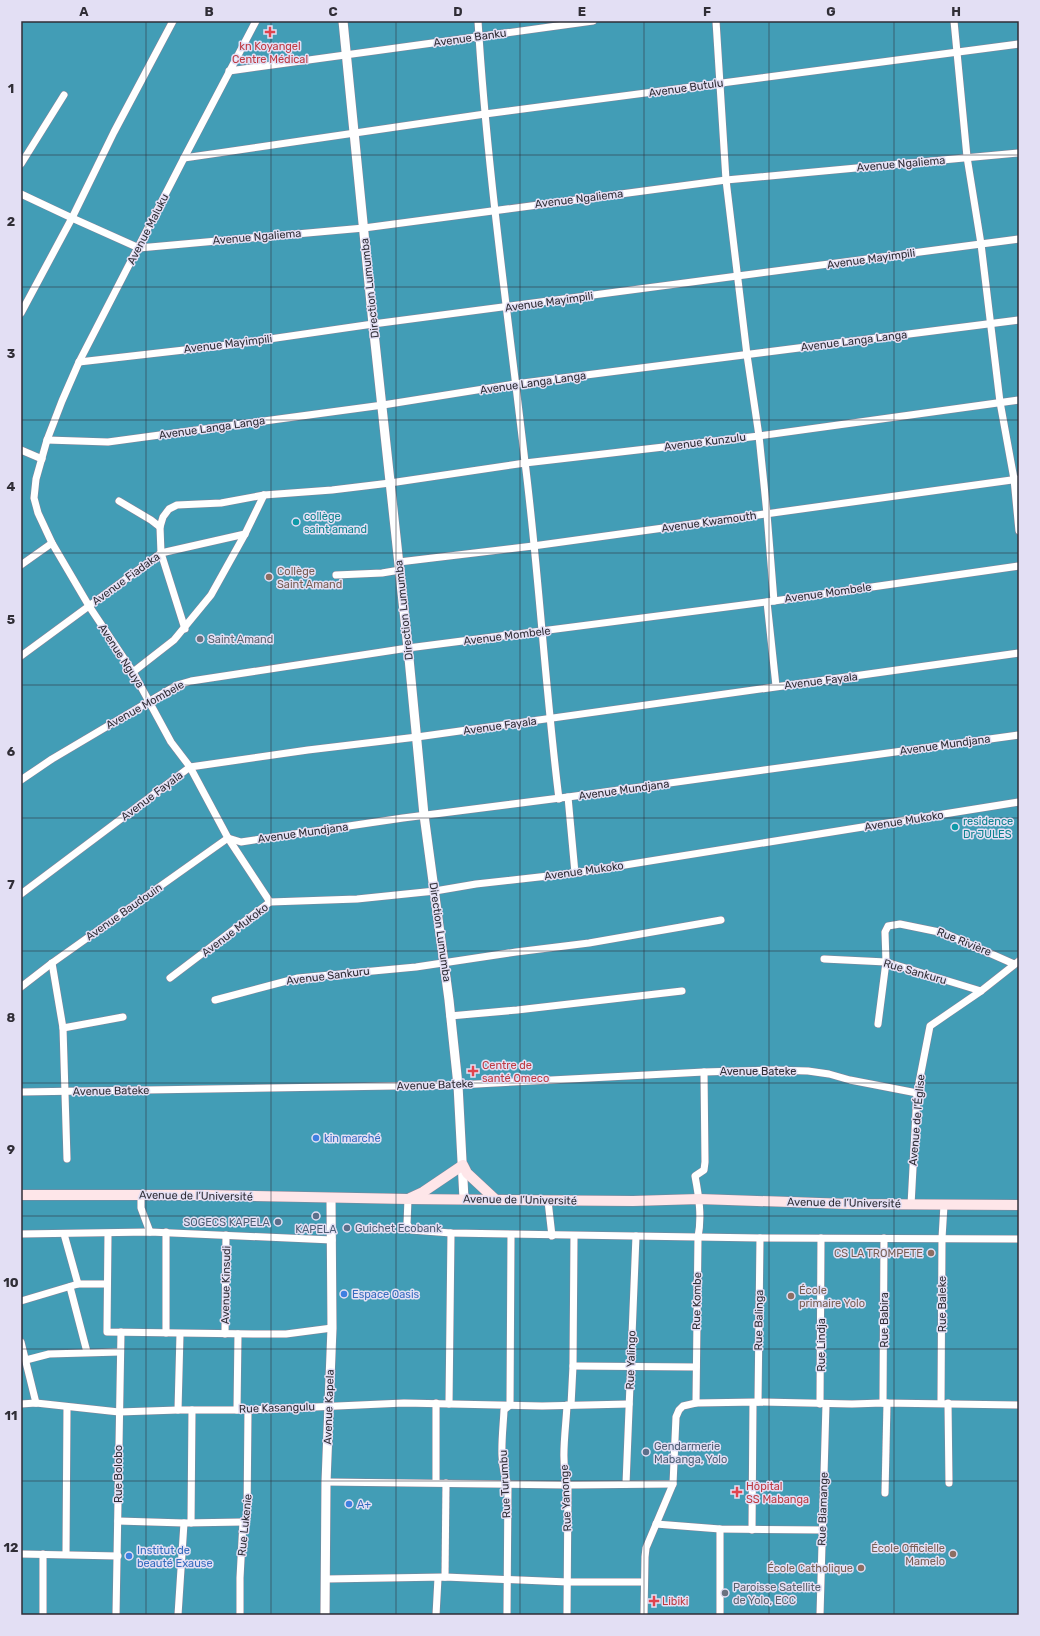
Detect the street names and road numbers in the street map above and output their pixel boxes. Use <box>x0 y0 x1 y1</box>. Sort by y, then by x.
street label: Avenue Banku <box>433 26 507 50</box>
street label: Avenue Butulu <box>648 76 724 100</box>
street label: Avenue Ngaliema <box>856 154 946 174</box>
street label: Avenue Ngaliema <box>534 187 624 211</box>
street label: Avenue Maluku <box>125 191 171 267</box>
street label: Avenue Ngaliema <box>212 227 302 247</box>
street label: Direction Lumumba <box>358 237 382 339</box>
street label: Avenue Mayimpili <box>826 246 916 272</box>
street label: Avenue Mayimpili <box>504 289 594 315</box>
street label: Avenue Langa Langa <box>800 328 908 354</box>
street label: Avenue Mayimpili <box>183 332 273 356</box>
street label: Avenue Langa Langa <box>479 369 587 397</box>
street label: Avenue Langa Langa <box>158 414 266 442</box>
street label: Avenue Kunzulu <box>663 431 747 453</box>
street label: Avenue Kwamouth <box>661 509 757 535</box>
street label: Avenue Fiadaka <box>90 550 162 608</box>
street label: Direction Lumumba <box>392 559 416 661</box>
street label: Avenue Mombele <box>784 580 872 606</box>
street label: Avenue Nguya <box>95 621 147 691</box>
street label: Avenue Mombele <box>463 624 551 648</box>
street label: Avenue Fayala <box>783 670 859 692</box>
street label: Avenue Mombele <box>104 678 186 732</box>
street label: Avenue Fayala <box>462 714 538 738</box>
street label: Avenue Mundjana <box>899 732 991 758</box>
street label: Avenue Fayala <box>119 769 185 823</box>
street label: Avenue Mundjana <box>578 777 670 803</box>
street label: Avenue Mukoko <box>863 808 945 834</box>
street label: Avenue Mundjana <box>257 820 349 846</box>
street label: Avenue Mukoko <box>543 859 625 883</box>
street label: Avenue Baudouin <box>83 881 165 943</box>
street label: Direction Lumumba <box>427 881 453 983</box>
street label: Avenue Mukoko <box>199 901 271 959</box>
street label: Rue Rivière <box>935 925 993 959</box>
street label: Rue Sankuru <box>882 957 948 987</box>
street label: Avenue Sankuru <box>286 964 370 988</box>
street label: Avenue Bateke <box>720 1065 796 1078</box>
street label: Avenue de l'Église <box>907 1074 927 1166</box>
street label: Avenue Bateke <box>396 1077 474 1093</box>
street label: Avenue Bateke <box>73 1084 149 1098</box>
street label: Avenue de l’Université <box>139 1189 253 1203</box>
street label: Avenue de l’Université <box>463 1193 577 1207</box>
street label: Avenue de l’Université <box>787 1196 901 1210</box>
street label: Avenue Kinsudi <box>219 1246 233 1324</box>
street label: Rue Kombe <box>690 1272 704 1330</box>
street label: Rue Baleke <box>936 1276 949 1332</box>
street label: Rue Balinga <box>752 1290 766 1350</box>
street label: Rue Babira <box>878 1292 891 1348</box>
street label: Rue Lindja <box>815 1318 828 1372</box>
street label: Rue Yalingo <box>623 1330 639 1390</box>
street label: Avenue Kapela <box>321 1369 337 1445</box>
street label: Rue Kasangulu <box>239 1400 315 1416</box>
street label: Rue Bolobo <box>112 1445 125 1503</box>
street label: Rue Turumbu <box>497 1450 513 1518</box>
street label: Rue Yanonge <box>558 1464 574 1532</box>
street label: Rue Biamange <box>815 1472 831 1546</box>
street label: Rue Lukenie <box>235 1493 255 1557</box>

